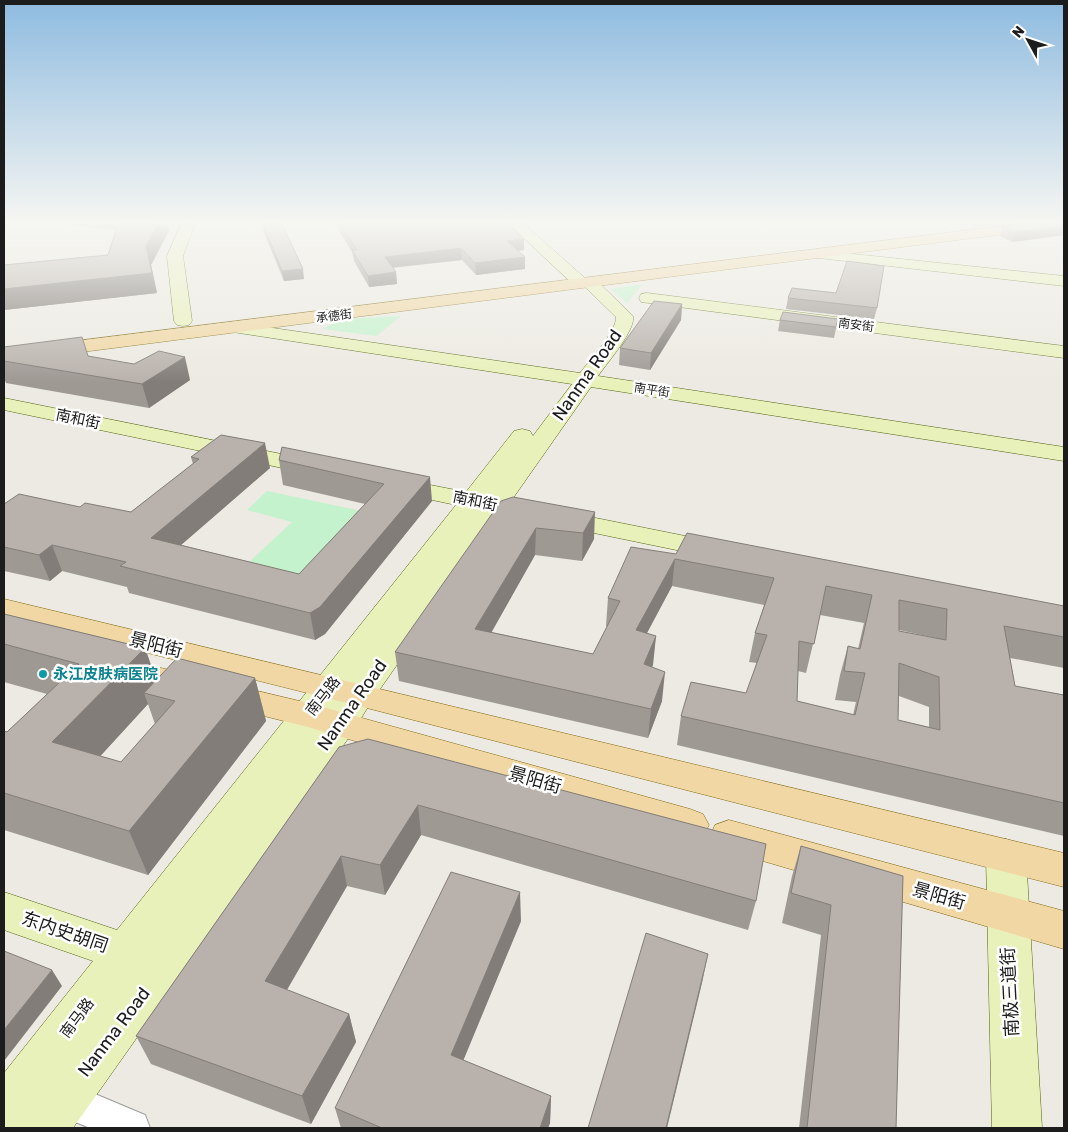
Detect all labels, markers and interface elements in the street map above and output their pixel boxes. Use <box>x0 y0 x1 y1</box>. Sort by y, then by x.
north arrow <box>1003 15 1053 65</box>
text: N <box>1009 23 1028 41</box>
street label: 承德街 <box>315 307 353 325</box>
street label: 南安街 <box>837 316 875 334</box>
street label: Nanma Road <box>547 325 627 425</box>
street label: 南平街 <box>633 380 671 400</box>
street label: 南和街 <box>54 406 102 432</box>
street label: 南和街 <box>451 488 499 514</box>
street label: 景阳街 <box>127 628 185 662</box>
street label: Nanma Road <box>312 655 392 755</box>
place label: 永江皮肤病医院 <box>53 665 158 683</box>
marker: 永江皮肤病医院 <box>37 668 49 680</box>
street label: 南马路 <box>302 673 344 719</box>
street label: 景阳街 <box>506 762 564 798</box>
street label: 景阳街 <box>910 878 968 914</box>
street label: 东内史胡同 <box>19 907 111 957</box>
street label: 南极三道街 <box>997 946 1023 1038</box>
street label: Nanma Road <box>73 983 155 1081</box>
street label: 南马路 <box>56 995 98 1041</box>

